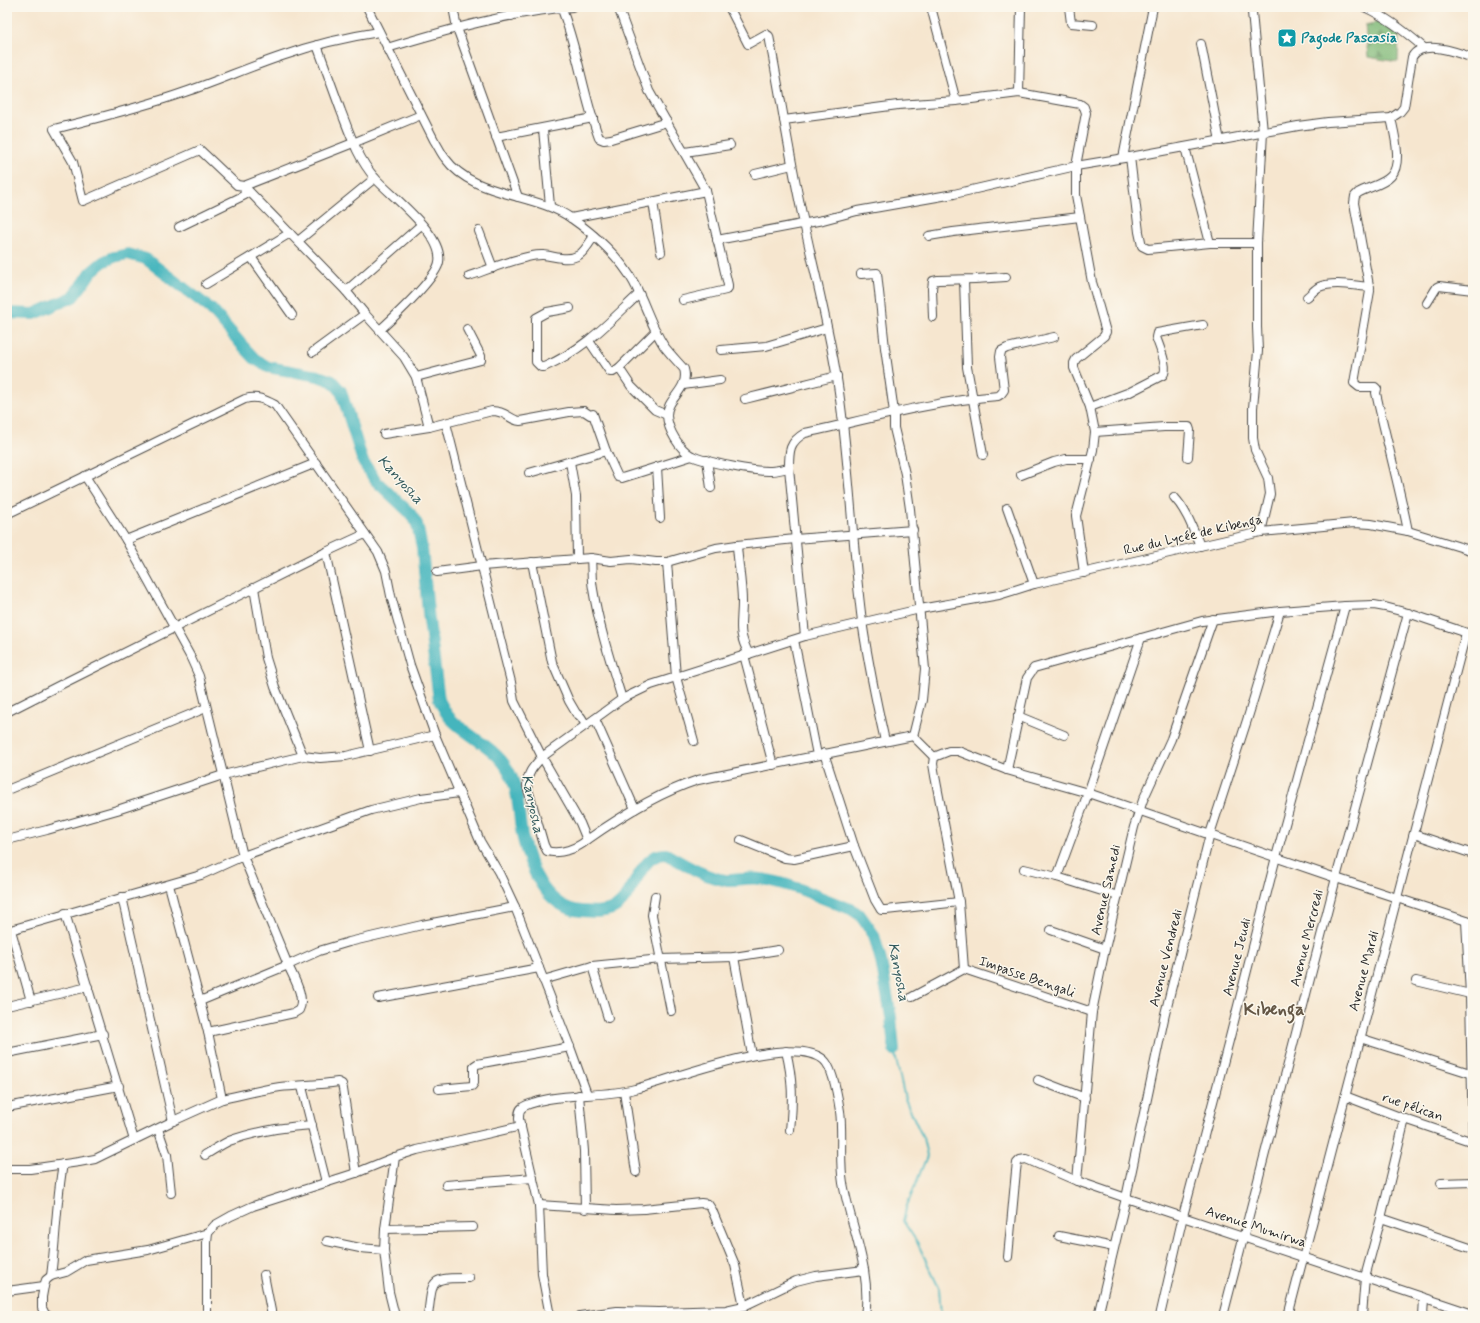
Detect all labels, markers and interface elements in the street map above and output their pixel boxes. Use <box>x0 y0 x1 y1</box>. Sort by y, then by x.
place icon: Pagode Pascasia <box>1276 27 1298 49</box>
place label: Pagode Pascasia <box>1301 29 1397 50</box>
water label: Kanyosha <box>373 451 428 509</box>
street label: Rue du Lycée de Kibenga <box>1122 510 1265 562</box>
water label: Kanyosha <box>516 773 548 836</box>
street label: Avenue Samedi <box>1087 843 1125 937</box>
street label: Avenue Mercredi <box>1286 888 1328 988</box>
street label: Avenue Vendredi <box>1145 907 1187 1009</box>
street label: Avenue Jeudi <box>1219 916 1255 998</box>
street label: Avenue Mardi <box>1345 929 1383 1013</box>
water label: Kanyosha <box>882 941 914 1003</box>
street label: Impasse Bengali <box>977 952 1077 1002</box>
district label: Kibenga <box>1244 998 1304 1024</box>
street label: rue pélican <box>1380 1088 1446 1126</box>
street label: Avenue Mumirwa <box>1203 1202 1309 1252</box>

